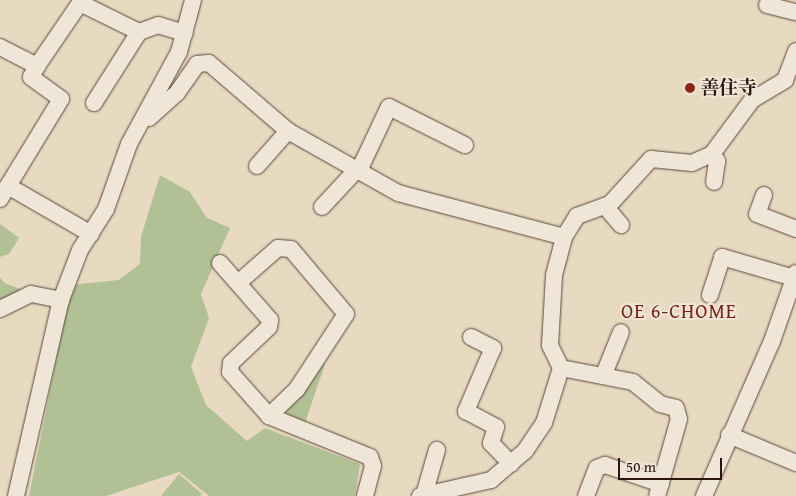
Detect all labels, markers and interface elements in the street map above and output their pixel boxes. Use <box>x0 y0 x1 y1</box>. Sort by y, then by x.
place label: 善住寺 <box>700 77 757 99</box>
marker: 善住寺 <box>684 82 696 94</box>
district label: OE 6-CHOME <box>620 298 738 322</box>
scale bar <box>621 448 725 480</box>
text: 50 m <box>626 456 656 477</box>

